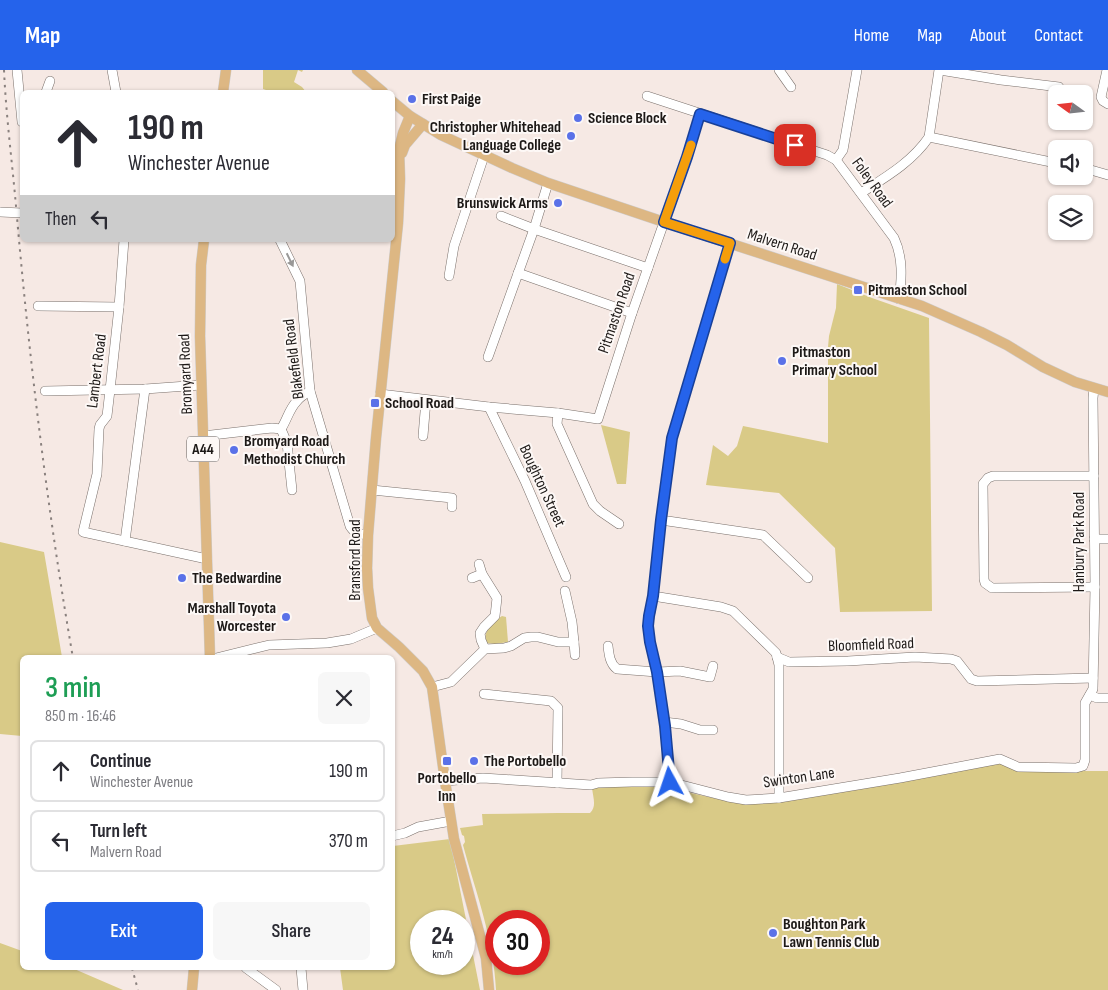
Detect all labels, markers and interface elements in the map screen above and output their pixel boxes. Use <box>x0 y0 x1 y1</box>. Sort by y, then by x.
text: Map <box>25 21 60 50</box>
text: Home <box>854 25 889 46</box>
text: Map <box>917 25 942 46</box>
text: About <box>970 25 1006 46</box>
text: Contact <box>1034 25 1083 46</box>
north arrow <box>1048 85 1092 130</box>
map controls <box>1048 85 1093 240</box>
place label: First Paige <box>422 90 481 109</box>
marker: First Paige <box>406 93 418 105</box>
text: 190 m <box>128 107 204 150</box>
place label: Science Block <box>588 109 667 128</box>
icon: ahead <box>45 110 110 175</box>
marker: Science Block <box>572 112 584 124</box>
place label: Christopher Whitehead Language College <box>430 118 561 155</box>
pin <box>774 124 816 166</box>
marker: Christopher Whitehead Language College <box>565 130 577 142</box>
icon: arrive <box>781 131 809 159</box>
button: sound <box>1048 140 1093 185</box>
text: Winchester Avenue <box>128 150 270 177</box>
street label: Foley Road <box>848 154 896 212</box>
place label: Brunswick Arms <box>457 194 548 213</box>
button: layers <box>1048 195 1093 240</box>
marker: Brunswick Arms <box>552 197 564 209</box>
icon: left <box>86 205 114 233</box>
text: Then <box>45 208 76 231</box>
street label: Malvern Road <box>745 225 819 265</box>
one-way arrow <box>286 253 294 267</box>
street label: Pitmaston Road <box>594 270 640 356</box>
place label: Pitmaston School <box>868 281 967 300</box>
marker: Pitmaston School <box>852 284 864 296</box>
street label: Blakefield Road <box>280 318 308 400</box>
street label: Lambert Road <box>83 333 111 409</box>
street label: Bromyard Road <box>175 333 197 415</box>
place label: Pitmaston Primary School <box>792 343 877 380</box>
marker: Pitmaston Primary School <box>776 355 788 367</box>
place label: School Road <box>385 394 454 413</box>
marker: School Road <box>369 397 381 409</box>
place label: Bromyard Road Methodist Church <box>244 432 345 469</box>
road number: A44 <box>187 436 219 462</box>
street label: Boughton Street <box>515 442 569 530</box>
marker: Bromyard Road Methodist Church <box>228 444 240 456</box>
street label: Hanbury Park Road <box>1070 492 1089 592</box>
street label: Bransford Road <box>346 519 365 601</box>
place label: The Bedwardine <box>192 569 282 588</box>
marker: The Bedwardine <box>176 572 188 584</box>
place label: Marshall Toyota Worcester <box>188 599 276 636</box>
marker: Marshall Toyota Worcester <box>280 611 292 623</box>
street label: Bloomfield Road <box>828 634 914 656</box>
text: 3 min <box>45 670 101 706</box>
button: close <box>318 672 370 724</box>
text: 850 m · 16:46 <box>45 707 116 726</box>
text: Continue <box>90 750 151 773</box>
place label: The Portobello <box>484 752 566 771</box>
marker: Portobello Inn <box>441 755 453 767</box>
marker: The Portobello <box>468 755 480 767</box>
position arrow <box>643 755 695 807</box>
icon: ahead <box>47 757 75 785</box>
text: 190 m <box>329 760 368 783</box>
street label: Swinton Lane <box>762 764 836 792</box>
place label: Portobello Inn <box>418 769 476 806</box>
text: Winchester Avenue <box>90 773 193 792</box>
text: Turn left <box>90 820 147 843</box>
icon: left <box>47 827 75 855</box>
text: 370 m <box>329 830 368 853</box>
text: Malvern Road <box>90 843 162 862</box>
button: Exit <box>45 902 203 960</box>
button: Share <box>213 902 370 960</box>
speed limit sign: 30 <box>485 910 550 975</box>
place label: Boughton Park Lawn Tennis Club <box>783 915 880 952</box>
text: 24 <box>431 921 454 952</box>
marker: Boughton Park Lawn Tennis Club <box>767 927 779 939</box>
text: km/h <box>432 947 453 962</box>

